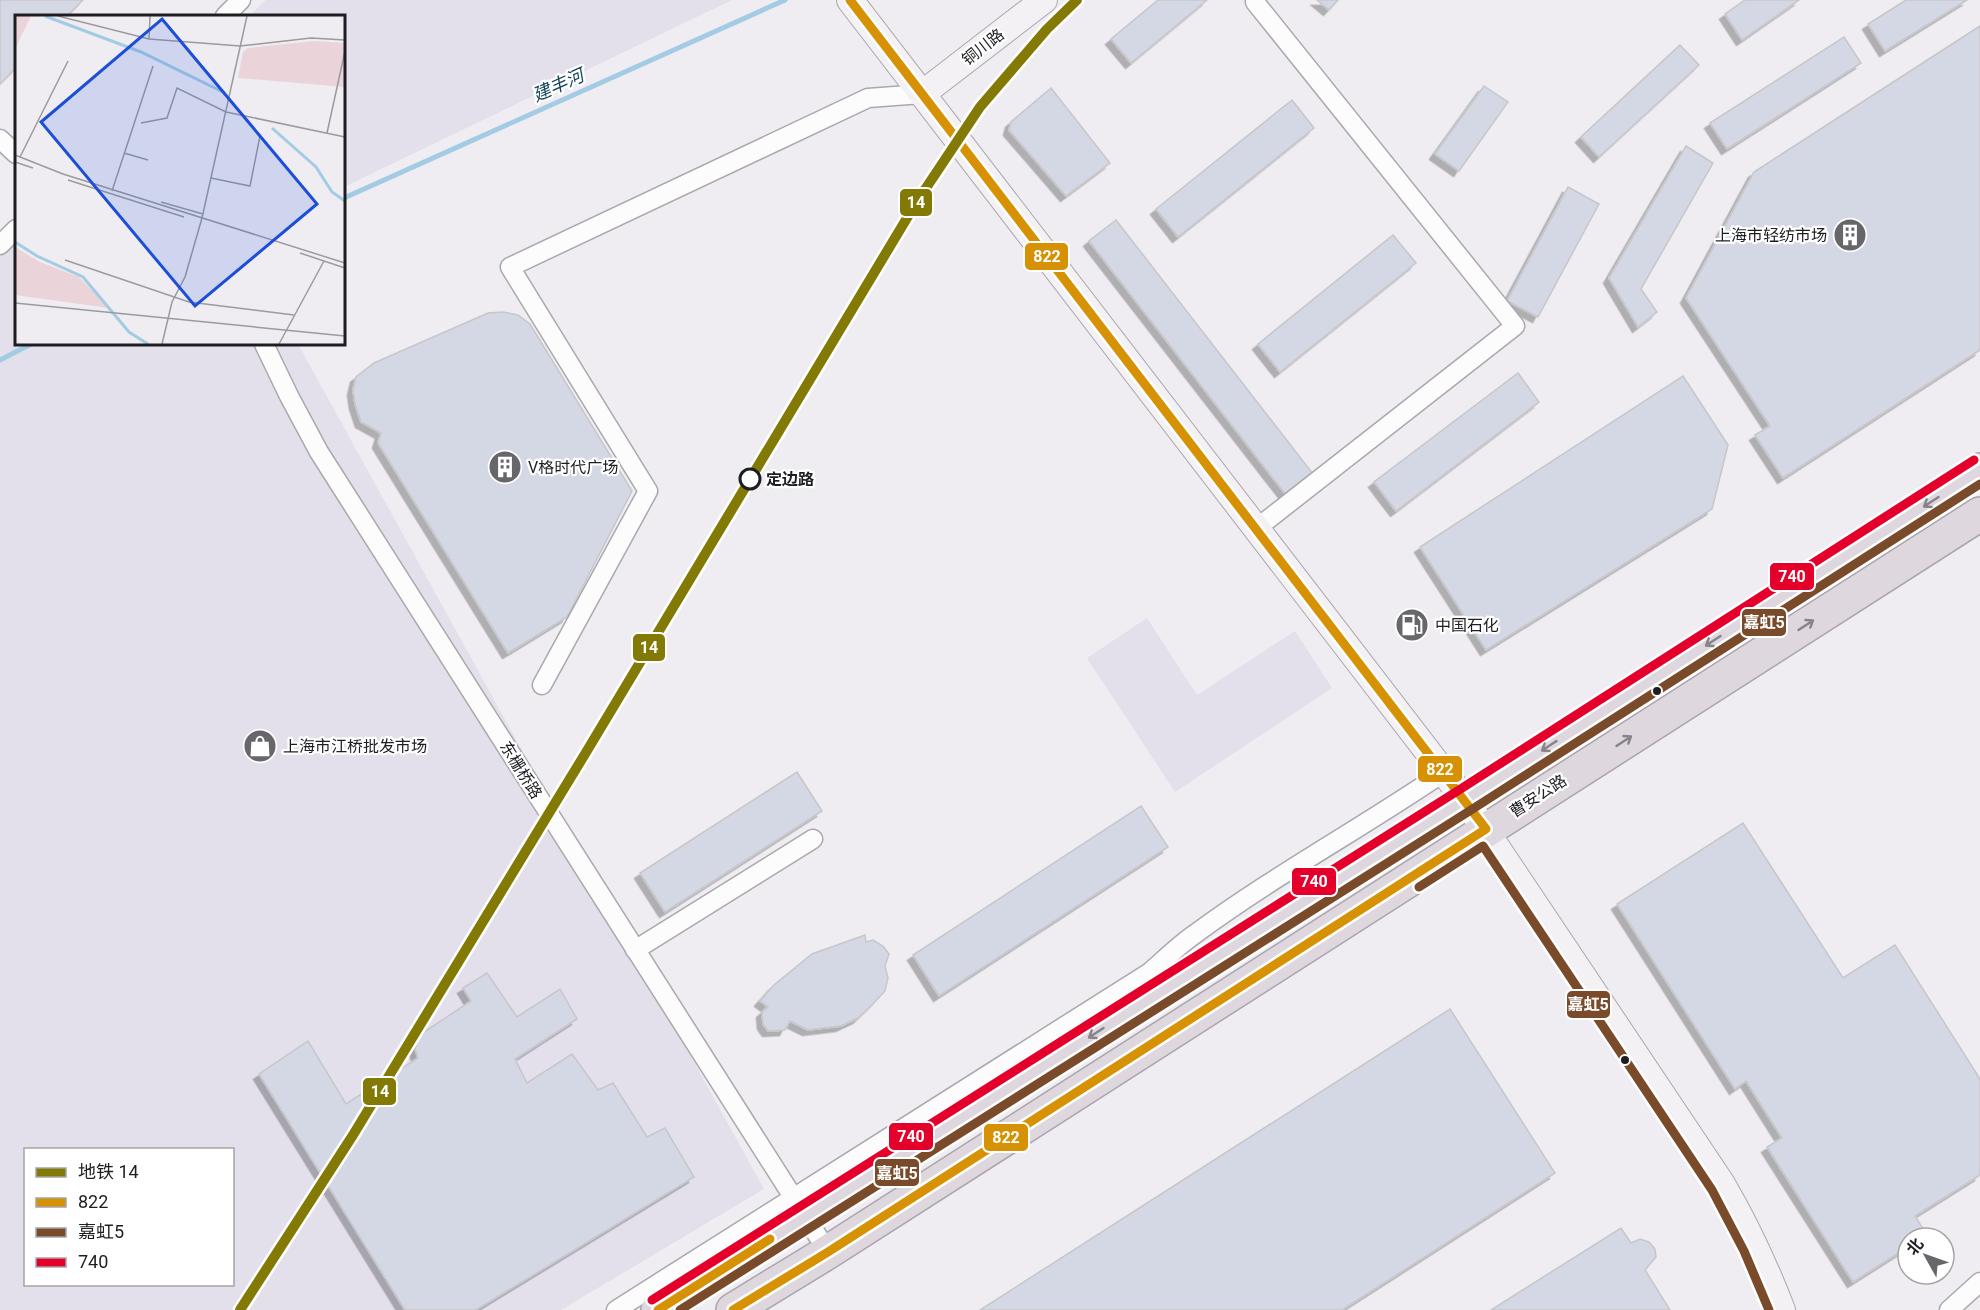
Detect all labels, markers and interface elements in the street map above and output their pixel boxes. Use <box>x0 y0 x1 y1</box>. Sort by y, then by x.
inset map <box>15 15 345 345</box>
street label: 铜川路 <box>958 25 1008 69</box>
water label: 建丰河 <box>529 63 590 106</box>
line badge: 14 <box>899 188 933 217</box>
text: 14 <box>907 193 925 212</box>
building icon: 上海市轻纺市场 <box>1832 217 1868 253</box>
place label: 上海市轻纺市场 <box>1715 226 1827 245</box>
line badge: 822 <box>1024 242 1069 271</box>
text: 822 <box>1033 247 1061 266</box>
building icon: V格时代广场 <box>487 449 523 485</box>
place label: V格时代广场 <box>528 458 618 477</box>
marker: 定边路 <box>739 468 761 490</box>
place label: 定边路 <box>766 470 814 489</box>
one-way arrow <box>1923 496 1940 508</box>
line badge: 740 <box>1769 562 1815 591</box>
text: 740 <box>1778 567 1806 586</box>
fuel station icon: 中国石化 <box>1394 607 1430 643</box>
line badge: 嘉虹5 <box>1741 608 1787 637</box>
text: 嘉虹5 <box>1743 613 1785 632</box>
place label: 中国石化 <box>1435 616 1499 635</box>
one-way arrow <box>1797 619 1814 632</box>
line badge: 14 <box>632 633 666 662</box>
one-way arrow <box>1705 635 1722 647</box>
text: 14 <box>640 638 658 657</box>
unlabelled marker <box>1651 685 1663 697</box>
shop icon: 上海市江桥批发市场 <box>242 728 278 764</box>
one-way arrow <box>1615 735 1632 748</box>
place label: 上海市江桥批发市场 <box>283 737 427 756</box>
street label: 东栅桥路 <box>496 738 546 802</box>
one-way arrow <box>1541 740 1558 752</box>
line badge: 822 <box>1417 755 1463 783</box>
text: 822 <box>1426 760 1454 779</box>
street label: 曹安公路 <box>1506 771 1570 821</box>
line badge: 740 <box>1291 867 1337 896</box>
text: 740 <box>1300 872 1328 891</box>
line badge: 嘉虹5 <box>1566 990 1611 1019</box>
text: 嘉虹5 <box>1567 995 1609 1014</box>
one-way arrow <box>1088 1027 1105 1039</box>
unlabelled marker <box>1619 1054 1631 1066</box>
line badge: 14 <box>362 1077 397 1106</box>
text: 14 <box>371 1082 389 1101</box>
line badge: 740 <box>888 1122 934 1151</box>
line badge: 822 <box>983 1123 1029 1152</box>
text: 740 <box>897 1127 925 1146</box>
text: 822 <box>992 1128 1020 1147</box>
legend <box>24 1148 234 1286</box>
line badge: 嘉虹5 <box>874 1158 920 1187</box>
text: 地铁 14 <box>78 1161 139 1182</box>
text: 嘉虹5 <box>876 1164 918 1183</box>
text: 822 <box>78 1191 108 1212</box>
text: 嘉虹5 <box>78 1221 124 1242</box>
north arrow <box>1896 1226 1956 1286</box>
text: 北 <box>1902 1234 1927 1259</box>
text: 740 <box>78 1251 108 1272</box>

